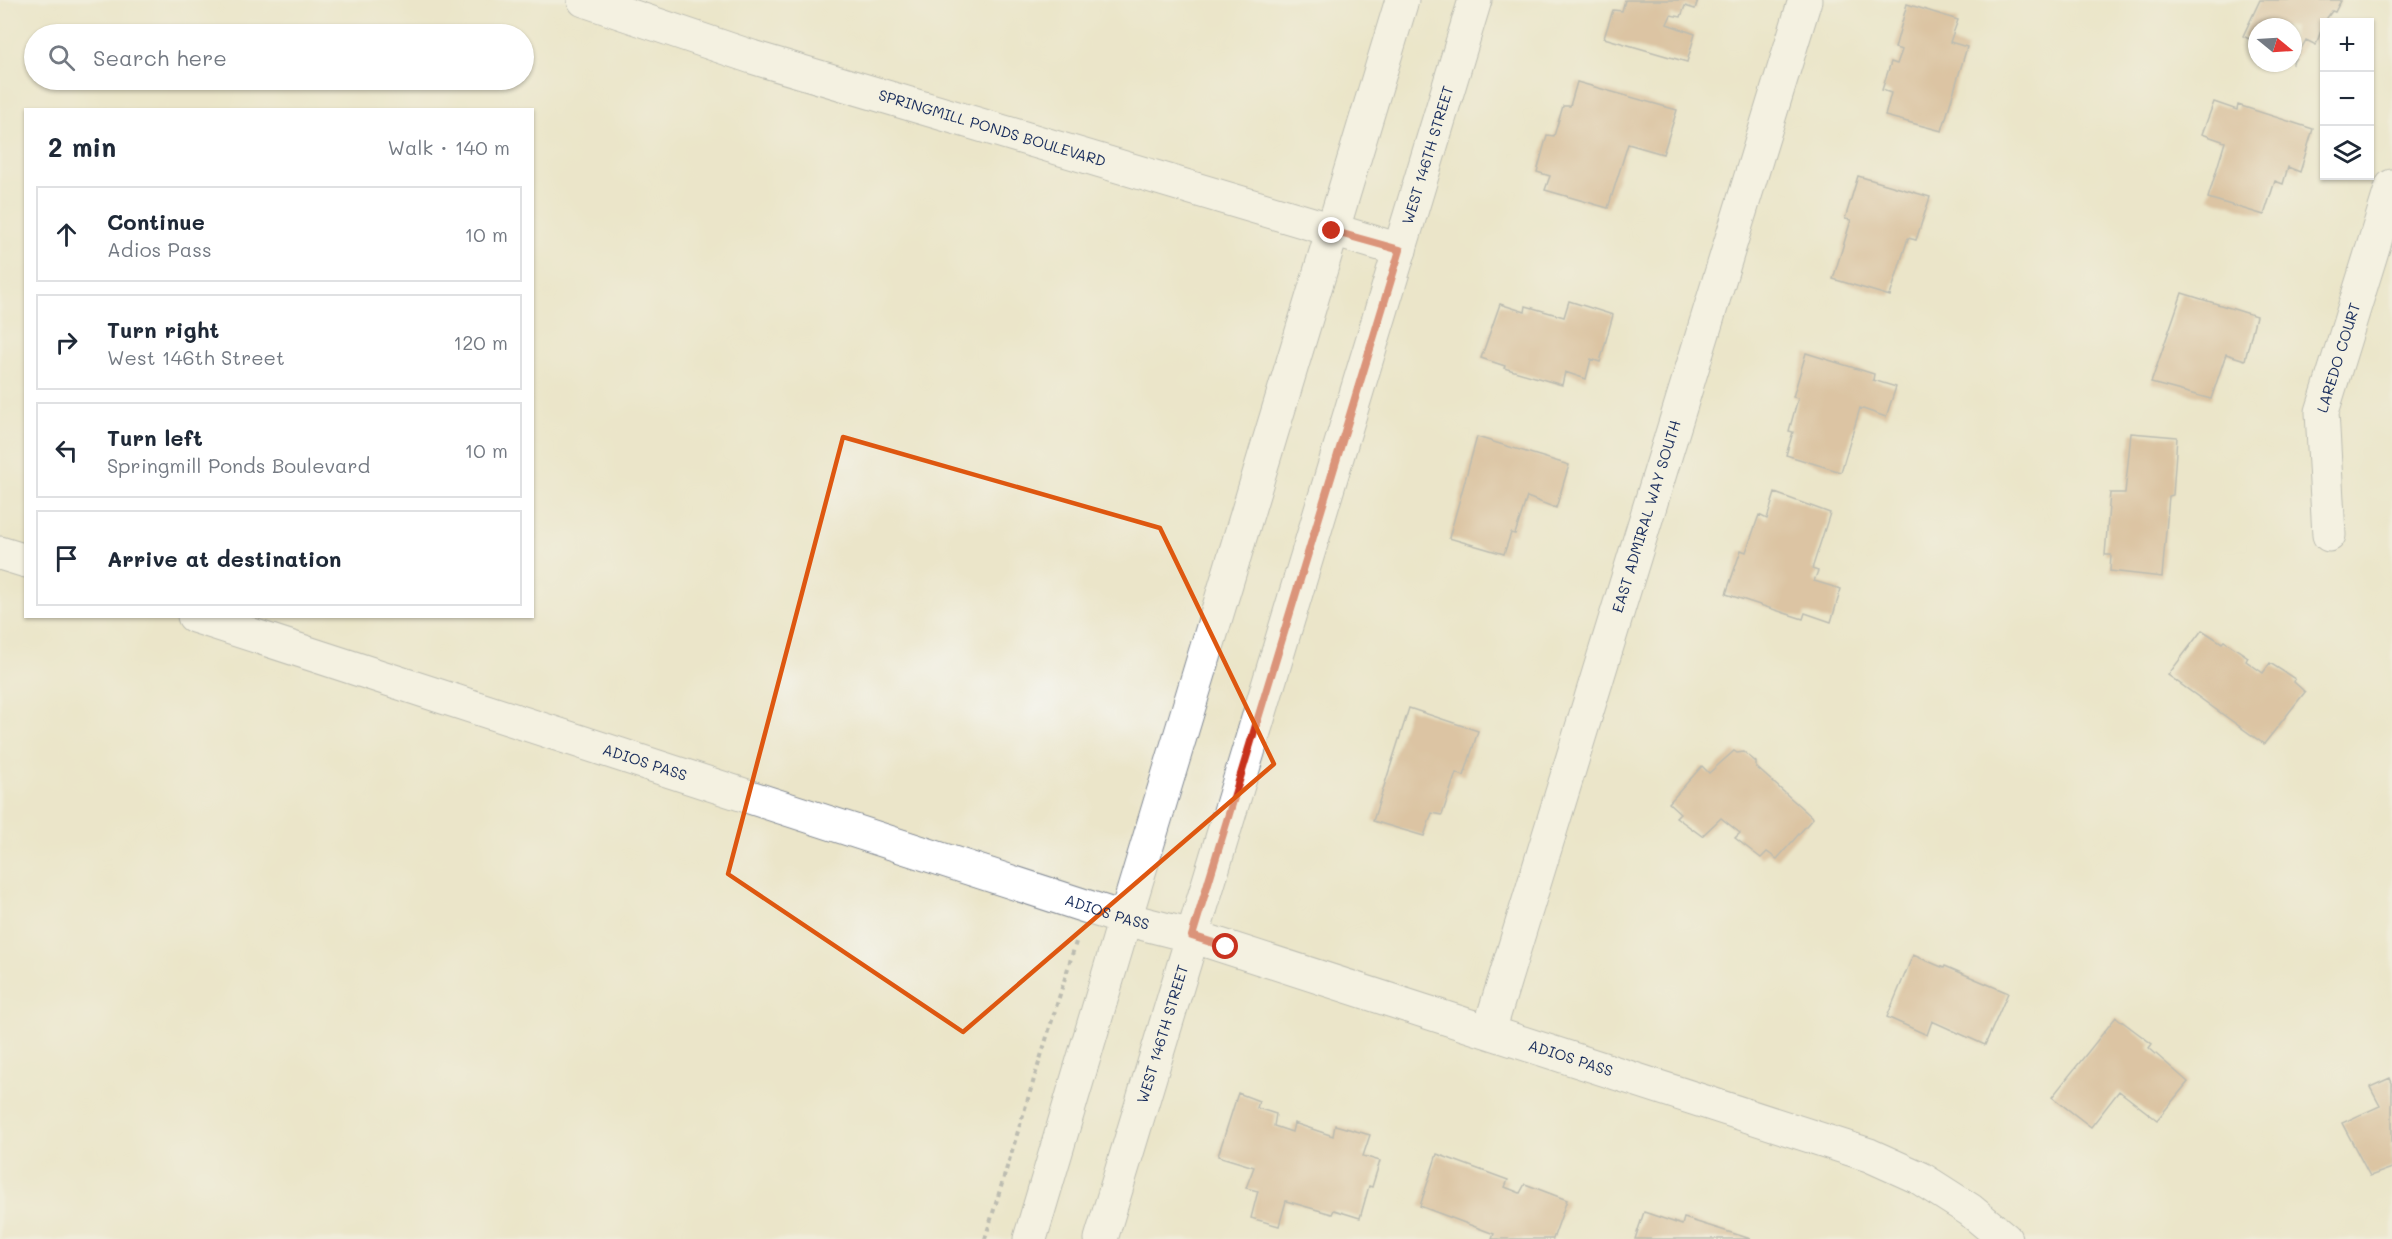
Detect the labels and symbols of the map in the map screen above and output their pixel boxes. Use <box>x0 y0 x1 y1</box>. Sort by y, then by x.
north arrow <box>2248 18 2302 72</box>
street label: WEST 146TH STREET <box>1397 83 1458 227</box>
street label: SPRINGMILL PONDS BOULEVARD <box>876 84 1109 171</box>
route end <box>1318 217 1344 243</box>
street label: LAREDO COURT <box>2311 300 2364 415</box>
street label: EAST ADMIRAL WAY SOUTH <box>1607 418 1685 615</box>
street label: ADIOS PASS <box>600 739 690 785</box>
street label: ADIOS PASS <box>1062 889 1152 934</box>
route start <box>1212 933 1238 959</box>
street label: WEST 146TH STREET <box>1132 962 1192 1106</box>
street label: ADIOS PASS <box>1526 1034 1616 1080</box>

